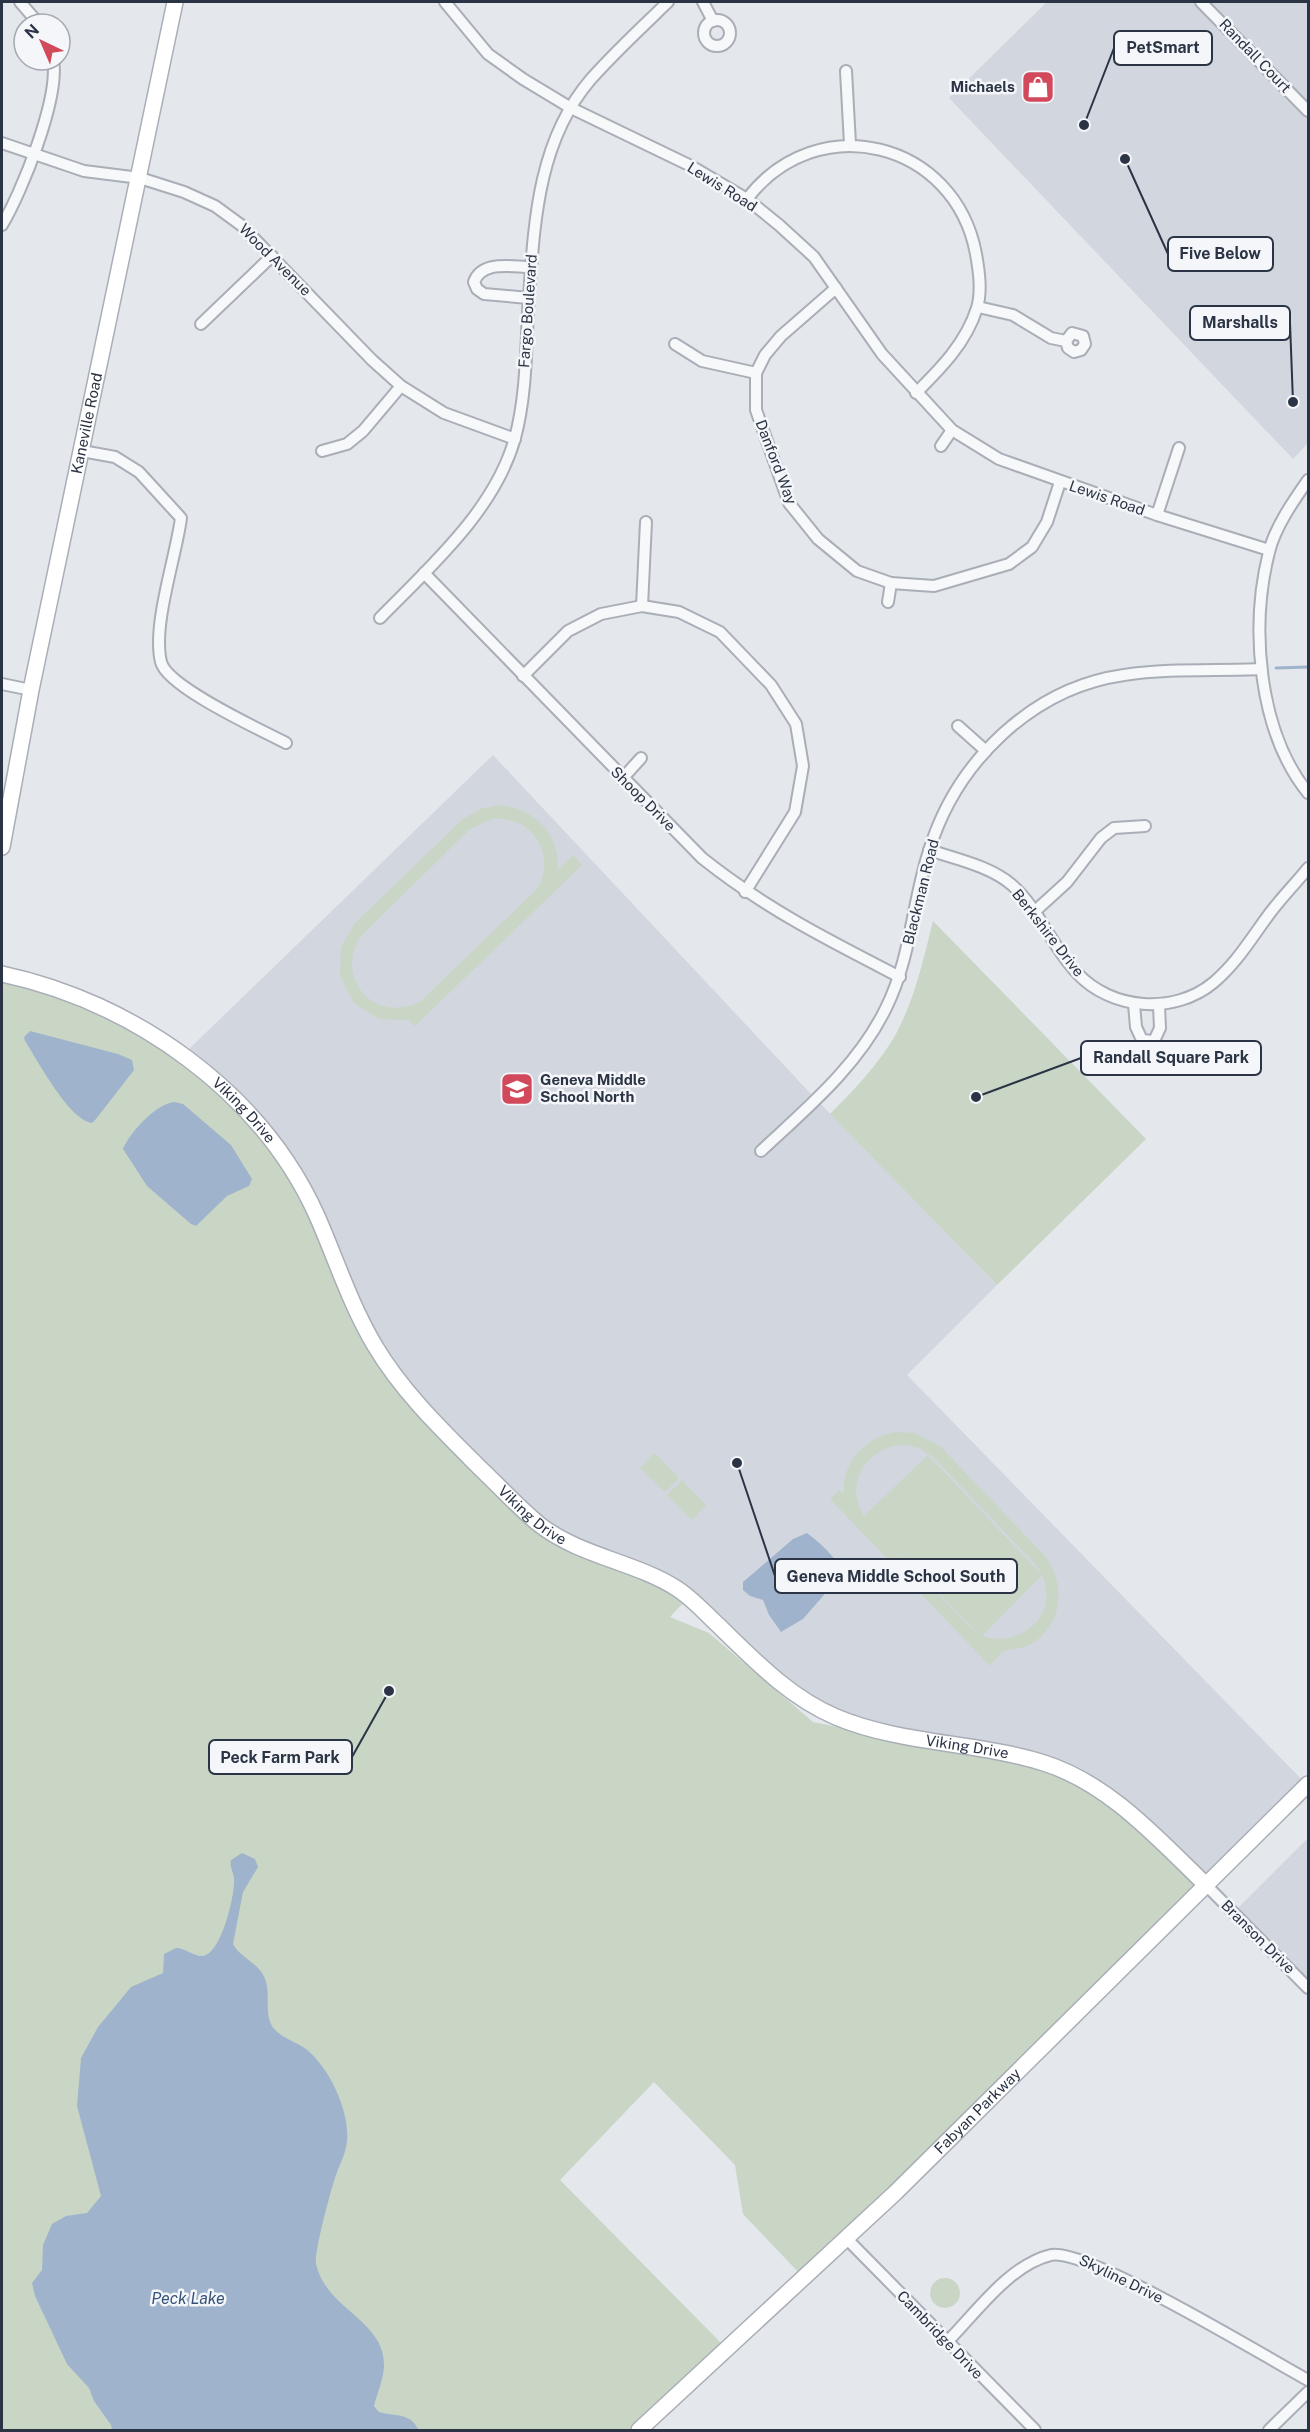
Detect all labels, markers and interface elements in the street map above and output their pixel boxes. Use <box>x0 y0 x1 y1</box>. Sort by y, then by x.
north arrow <box>12 12 72 72</box>
street label: Randall Court <box>1216 15 1295 96</box>
text: N <box>21 20 43 43</box>
callout: PetSmart <box>1114 31 1212 65</box>
text: PetSmart <box>1126 38 1200 57</box>
shop icon: Michaels <box>1020 69 1056 105</box>
place label: Michaels <box>950 78 1015 95</box>
street label: Lewis Road <box>684 158 760 215</box>
street label: Wood Avenue <box>236 220 315 299</box>
callout: Five Below <box>1168 237 1273 271</box>
text: Five Below <box>1179 244 1261 263</box>
street label: Fargo Boulevard <box>515 253 540 368</box>
callout: Marshalls <box>1190 306 1290 340</box>
text: Marshalls <box>1202 313 1278 332</box>
street label: Kaneville Road <box>67 371 105 475</box>
street label: Danford Way <box>753 417 800 506</box>
street label: Lewis Road <box>1067 477 1147 518</box>
street label: Shoop Drive <box>608 763 679 834</box>
street label: Blackman Road <box>899 837 942 947</box>
street label: Berkshire Drive <box>1009 886 1088 980</box>
callout: Randall Square Park <box>1081 1041 1261 1075</box>
text: Randall Square Park <box>1093 1048 1249 1067</box>
school or university icon: Geneva Middle School North <box>499 1071 535 1107</box>
place label: Geneva Middle School North <box>540 1071 646 1105</box>
street label: Viking Drive <box>209 1074 279 1146</box>
street label: Viking Drive <box>495 1482 569 1548</box>
callout: Geneva Middle School South <box>775 1559 1017 1593</box>
text: Geneva Middle School South <box>787 1567 1005 1586</box>
street label: Viking Drive <box>925 1731 1010 1762</box>
callout: Peck Farm Park <box>209 1740 352 1774</box>
text: Peck Farm Park <box>220 1748 340 1767</box>
street label: Branson Drive <box>1218 1896 1299 1977</box>
street label: Fabyan Parkway <box>931 2065 1024 2157</box>
street label: Skyline Drive <box>1076 2251 1166 2306</box>
street label: Cambridge Drive <box>894 2287 987 2382</box>
water label: Peck Lake <box>151 2289 225 2308</box>

